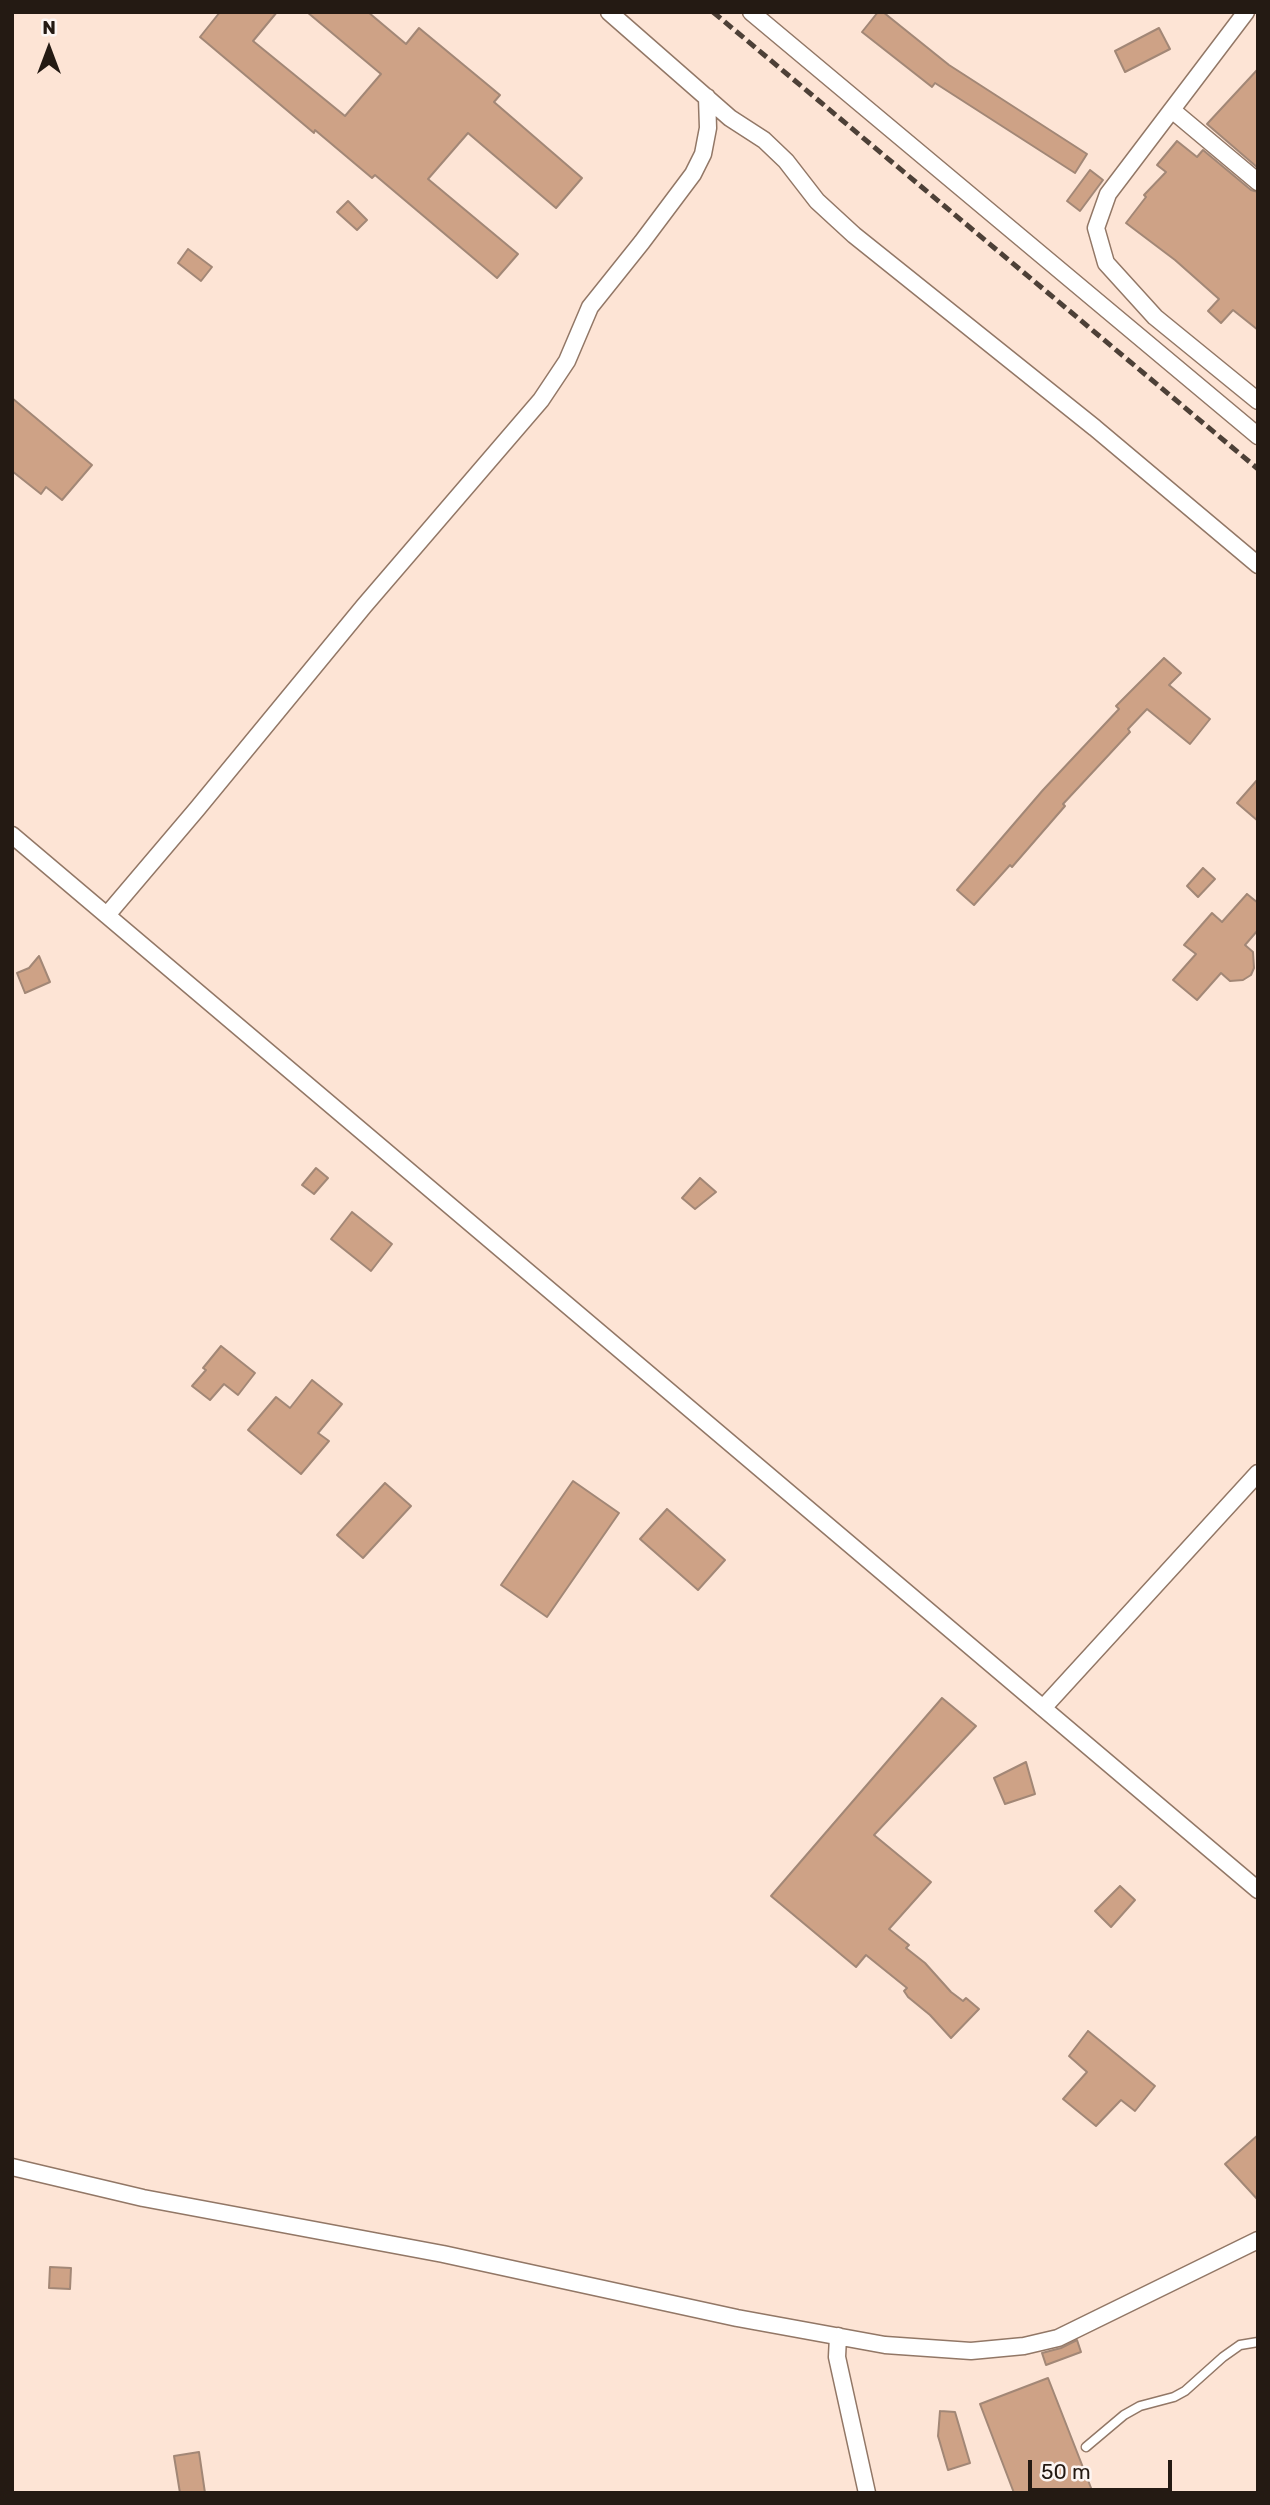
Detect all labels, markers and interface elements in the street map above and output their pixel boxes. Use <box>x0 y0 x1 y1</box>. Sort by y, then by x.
north arrow <box>14 14 84 84</box>
text: N <box>42 16 56 39</box>
scale bar <box>1032 2446 1176 2490</box>
text: 50 m <box>1041 2459 1091 2484</box>

